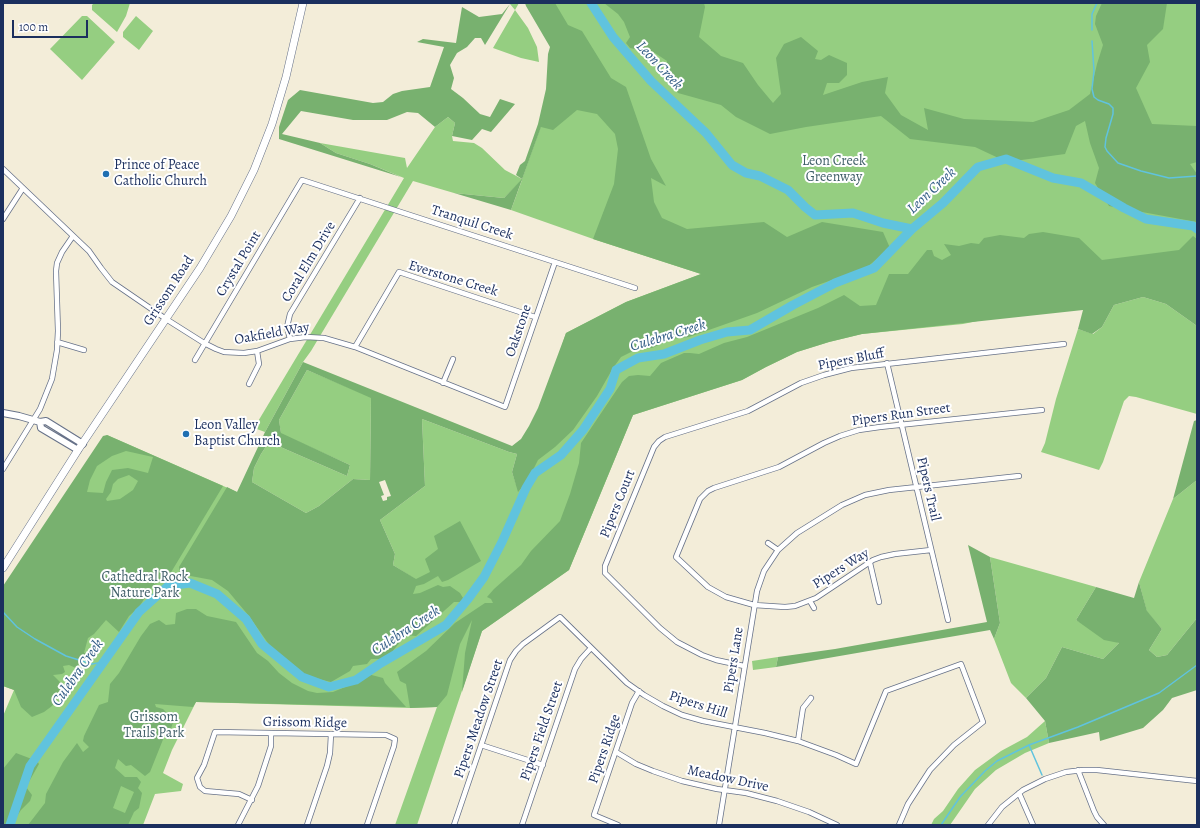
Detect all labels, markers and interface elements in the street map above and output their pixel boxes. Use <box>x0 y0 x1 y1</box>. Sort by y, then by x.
scale bar <box>14 12 90 38</box>
text: 100 m <box>19 19 48 35</box>
water label: Leon Creek <box>632 38 686 94</box>
park label: Leon Creek Greenway <box>802 154 866 186</box>
place label: Prince of Peace Catholic Church <box>114 158 207 190</box>
water label: Leon Creek <box>904 164 960 218</box>
marker: Prince of Peace Catholic Church <box>101 169 111 179</box>
street label: Tranquil Creek <box>429 202 515 244</box>
street label: Coral Elm Drive <box>278 219 340 305</box>
street label: Crystal Point <box>213 228 265 300</box>
street label: Grissom Road <box>140 253 198 329</box>
street label: Everstone Creek <box>406 257 500 301</box>
street label: Oakstone <box>502 303 536 359</box>
water label: Culebra Creek <box>628 316 708 356</box>
street label: Oakfield Way <box>233 319 311 349</box>
street label: Pipers Bluff <box>816 345 886 375</box>
street label: Pipers Run Street <box>851 400 951 430</box>
place label: Leon Valley Baptist Church <box>194 418 280 450</box>
marker: Leon Valley Baptist Church <box>181 429 191 439</box>
street label: Pipers Trail <box>912 455 944 523</box>
street label: Pipers Court <box>597 467 639 541</box>
street label: Pipers Way <box>810 545 872 593</box>
park label: Cathedral Rock Nature Park <box>101 570 189 602</box>
water label: Culebra Creek <box>368 602 444 660</box>
street label: Pipers Lane <box>721 626 747 694</box>
water label: Culebra Creek <box>48 636 108 710</box>
street label: Pipers Meadow Street <box>451 657 507 781</box>
street label: Pipers Field Street <box>517 679 567 783</box>
street label: Pipers Hill <box>667 688 729 722</box>
park label: Grissom Trails Park <box>123 710 185 742</box>
street label: Pipers Ridge <box>585 712 625 786</box>
street label: Grissom Ridge <box>263 714 347 732</box>
street label: Meadow Drive <box>686 762 770 796</box>

